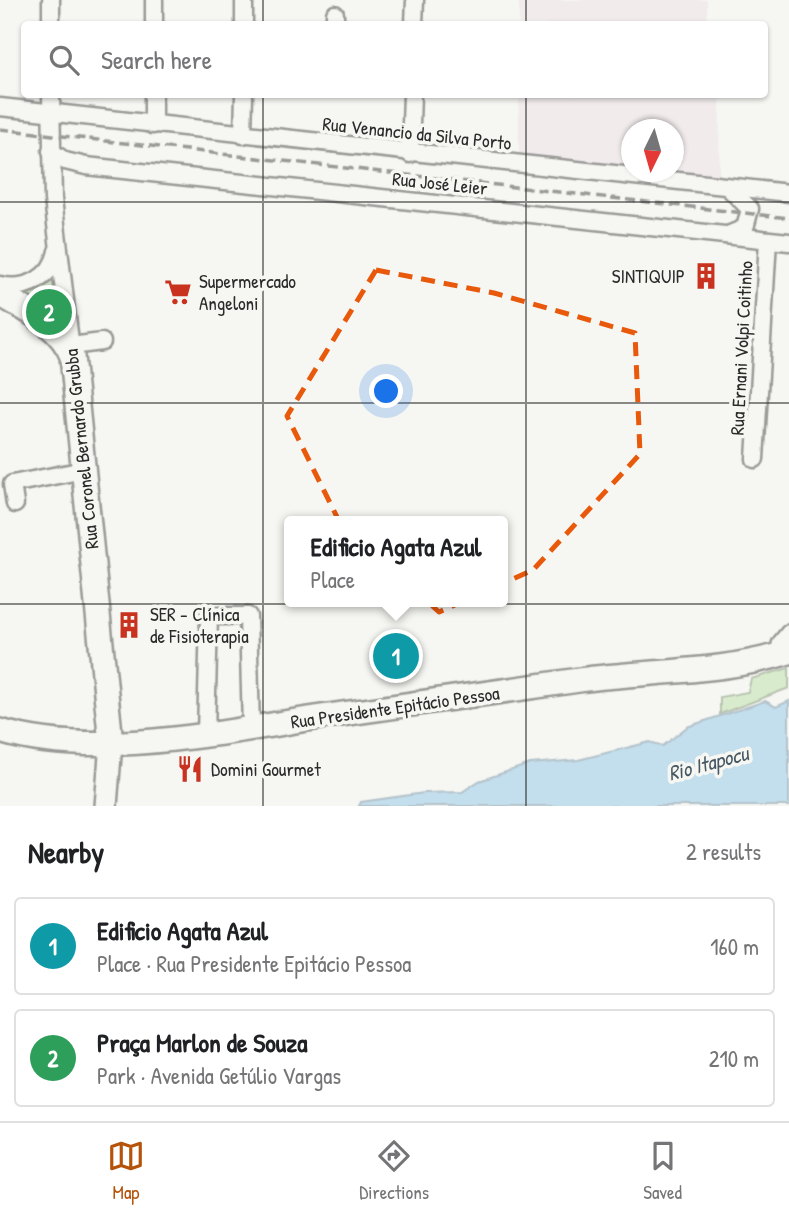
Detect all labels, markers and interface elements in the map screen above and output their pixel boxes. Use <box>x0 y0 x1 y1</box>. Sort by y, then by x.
search box <box>21 21 768 98</box>
icon: search <box>45 41 83 79</box>
text: Search here <box>101 42 212 77</box>
street label: Rua Venancio da Silva Porto <box>321 110 513 156</box>
north arrow <box>621 119 684 182</box>
street label: Rua José Leier <box>391 165 490 201</box>
street label: Rua Ernani Volpi Coitinho <box>723 260 759 436</box>
building icon: SINTIQUIP <box>691 261 721 291</box>
place label: SINTIQUIP <box>612 263 685 289</box>
place label: Supermercado Angeloni <box>199 268 296 316</box>
supermarket icon: Supermercado Angeloni <box>163 277 193 307</box>
pin: 2 <box>26 286 72 338</box>
street label: Rua Coronel Bernardo Grubba <box>58 347 104 550</box>
your location <box>369 374 403 408</box>
popup <box>284 516 508 607</box>
text: Edificio Agata Azul <box>311 529 481 564</box>
text: Place <box>311 564 355 595</box>
place label: SER - Clínica de Fisioterapia <box>150 601 249 649</box>
building icon: SER - Clínica de Fisioterapia <box>114 610 144 640</box>
pin: 1 <box>373 630 419 682</box>
street label: Rua Presidente Epitácio Pessoa <box>289 679 502 735</box>
water label: Rio Itapocu <box>665 738 753 788</box>
restaurant icon: Domini Gourmet <box>175 754 205 784</box>
place label: Domini Gourmet <box>211 756 321 782</box>
text: Nearby <box>28 832 104 872</box>
text: 2 results <box>686 836 761 867</box>
text: Edificio Agata Azul <box>97 913 268 948</box>
text: 1 <box>49 931 57 962</box>
text: 160 m <box>710 931 759 962</box>
text: Place · Rua Presidente Epitácio Pessoa <box>97 948 411 979</box>
text: Praça Marlon de Souza <box>97 1025 307 1060</box>
text: 2 <box>48 1043 58 1074</box>
text: 210 m <box>709 1043 759 1074</box>
text: Park · Avenida Getúlio Vargas <box>97 1060 341 1091</box>
tab: Map <box>107 1137 145 1205</box>
tab: Directions <box>359 1137 429 1205</box>
tab: Saved <box>643 1137 682 1205</box>

